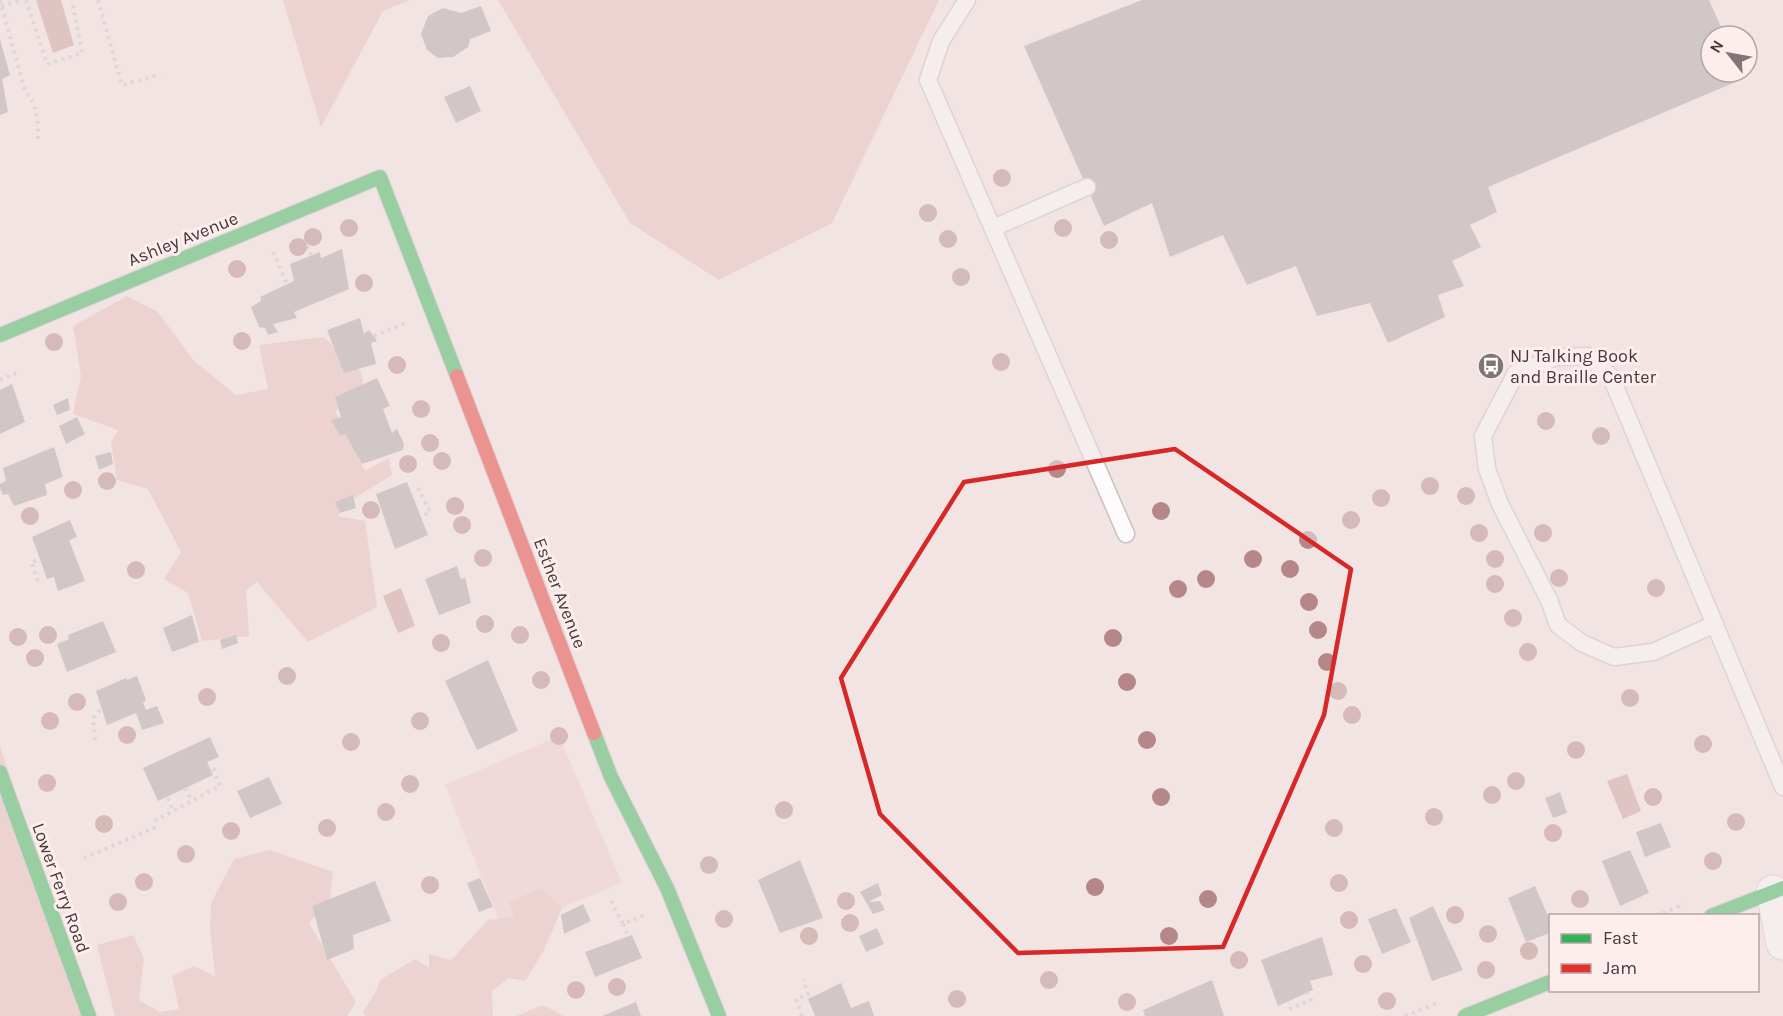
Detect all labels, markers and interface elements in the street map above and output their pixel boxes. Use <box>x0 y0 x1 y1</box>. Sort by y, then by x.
north arrow <box>1699 24 1759 84</box>
text: N <box>1705 37 1728 56</box>
street label: Ashley Avenue <box>125 207 241 271</box>
place label: NJ Talking Book and Braille Center <box>1510 345 1656 388</box>
bus stop icon: NJ Talking Book and Braille Center <box>1476 351 1506 381</box>
street label: Esther Avenue <box>529 535 591 651</box>
street label: Lower Ferry Road <box>27 820 95 956</box>
legend <box>1549 914 1759 992</box>
text: Fast <box>1603 927 1638 949</box>
text: Jam <box>1603 957 1637 979</box>

